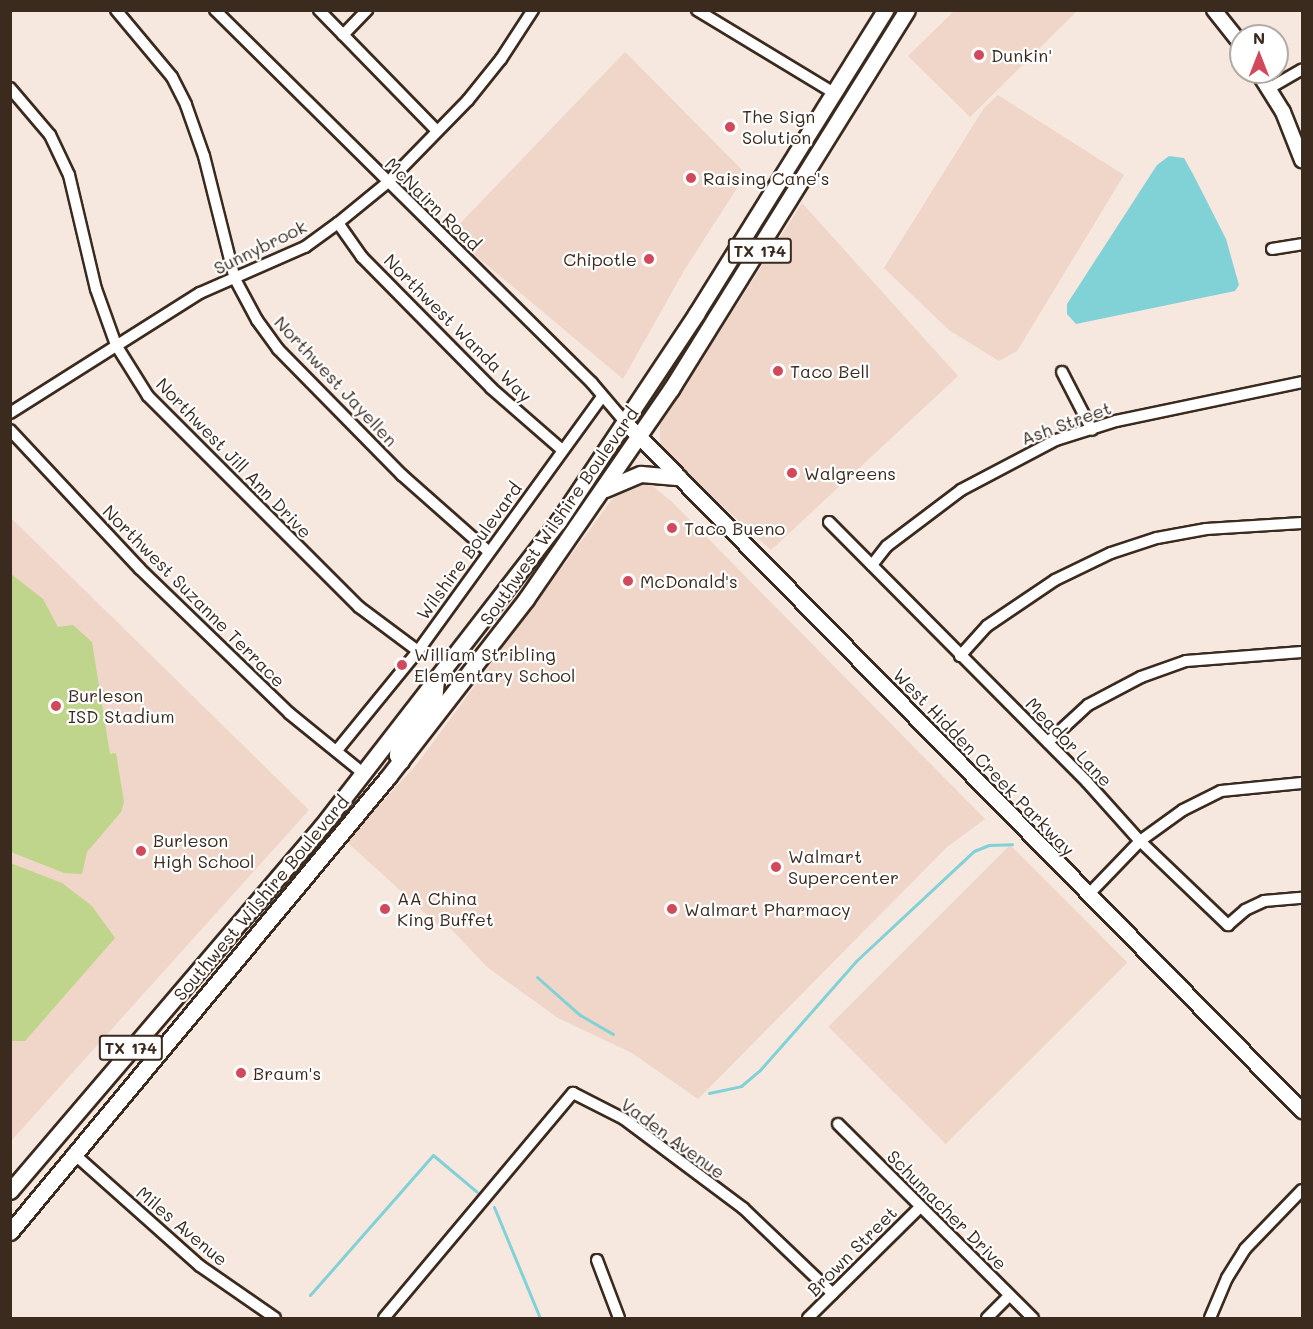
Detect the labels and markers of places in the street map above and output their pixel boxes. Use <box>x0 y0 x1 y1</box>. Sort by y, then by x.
place label: Dunkin' <box>991 44 1052 66</box>
marker: Dunkin' <box>972 48 986 62</box>
place label: The Sign Solution <box>742 106 815 148</box>
marker: The Sign Solution <box>723 120 737 134</box>
place label: Raising Cane's <box>703 167 830 189</box>
marker: Raising Cane's <box>684 171 698 185</box>
place label: Chipotle <box>563 248 637 270</box>
marker: Chipotle <box>642 252 656 266</box>
place label: Taco Bell <box>790 360 870 382</box>
marker: Taco Bell <box>771 364 785 378</box>
place label: Walgreens <box>804 462 896 484</box>
marker: Walgreens <box>785 466 799 480</box>
place label: Taco Bueno <box>684 517 785 539</box>
marker: Taco Bueno <box>665 521 679 535</box>
place label: McDonald's <box>640 570 738 592</box>
marker: McDonald's <box>621 574 635 588</box>
place label: William Stribling Elementary School <box>414 644 575 686</box>
marker: William Stribling Elementary School <box>395 658 409 672</box>
place label: Burleson ISD Stadium <box>68 685 175 728</box>
marker: Burleson ISD Stadium <box>49 699 63 713</box>
place label: Burleson High School <box>153 830 254 872</box>
marker: Burleson High School <box>134 844 148 858</box>
place label: Walmart Supercenter <box>788 846 899 888</box>
marker: Walmart Supercenter <box>769 860 783 874</box>
place label: AA China King Buffet <box>397 888 494 930</box>
place label: Walmart Pharmacy <box>684 898 851 920</box>
marker: AA China King Buffet <box>378 902 392 916</box>
marker: Walmart Pharmacy <box>665 902 679 916</box>
place label: Braum's <box>253 1062 321 1084</box>
marker: Braum's <box>234 1066 248 1080</box>

